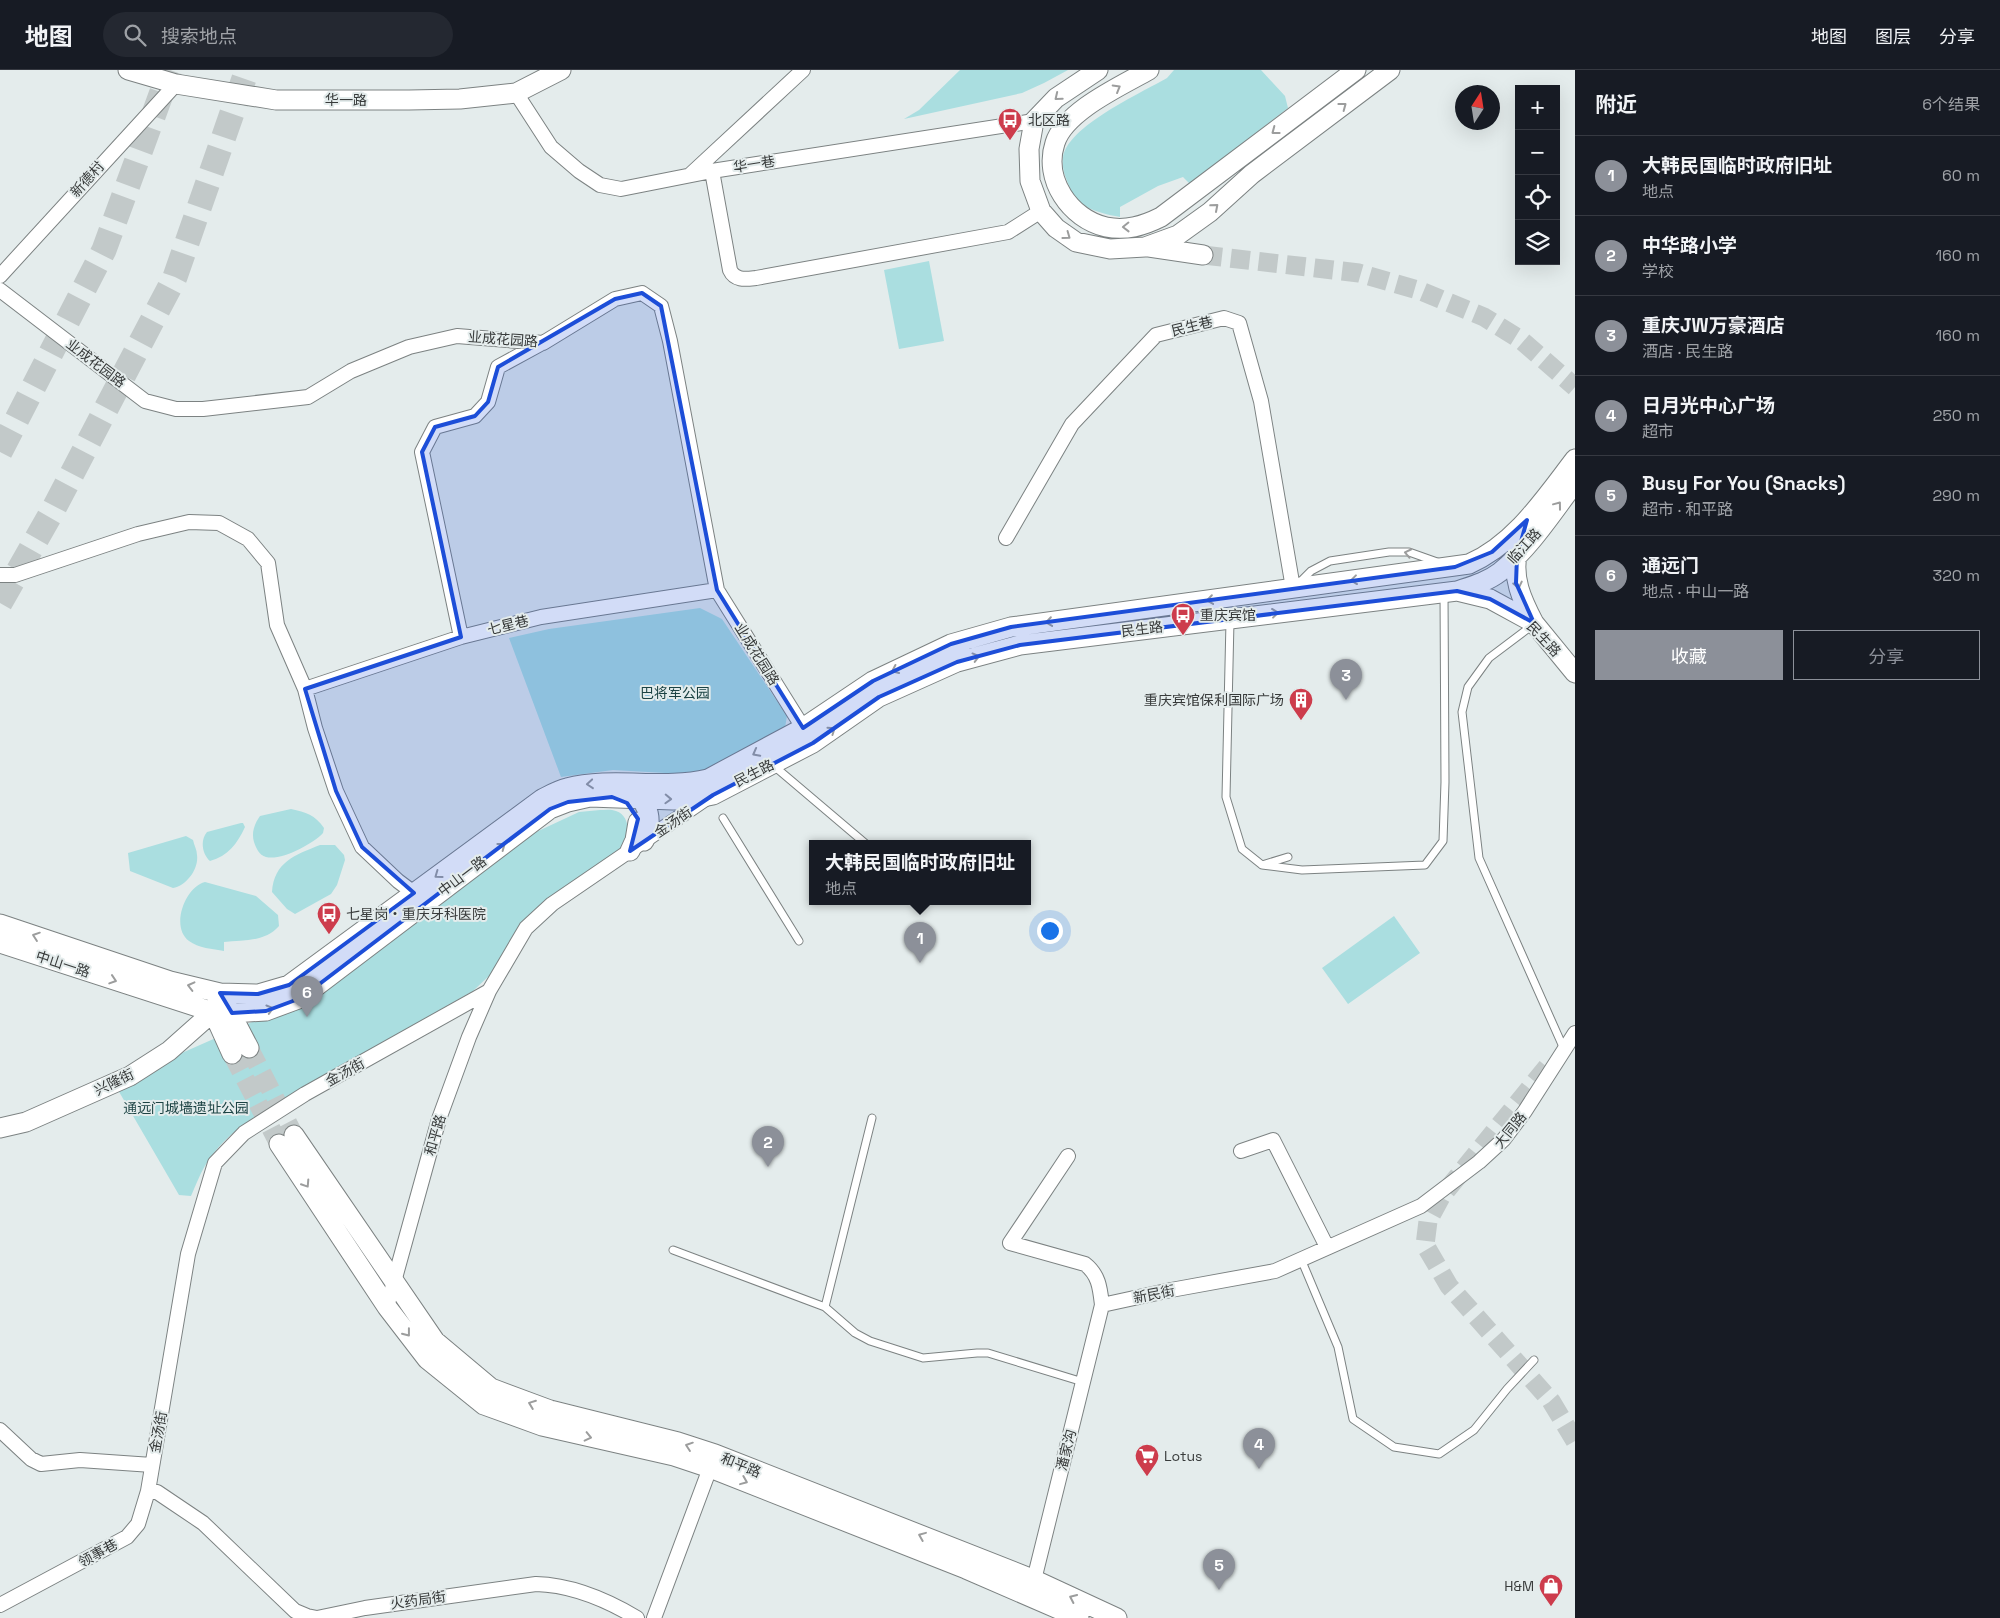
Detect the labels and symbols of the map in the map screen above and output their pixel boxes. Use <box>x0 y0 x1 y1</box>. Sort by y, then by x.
one-way arrow <box>1112 85 1121 95</box>
north arrow <box>1455 85 1500 130</box>
street label: 华一路 <box>325 91 367 109</box>
one-way arrow <box>1055 92 1064 100</box>
one-way arrow <box>1337 103 1347 112</box>
bus stop icon: 北区路 <box>997 107 1023 141</box>
place label: 北区路 <box>1028 111 1070 129</box>
one-way arrow <box>1272 125 1281 133</box>
street label: 华一巷 <box>732 152 776 176</box>
street label: 新德村 <box>66 157 108 201</box>
one-way arrow <box>1210 203 1219 212</box>
one-way arrow <box>1122 222 1130 233</box>
one-way arrow <box>1061 230 1071 239</box>
street label: 民生巷 <box>1169 312 1215 340</box>
street label: 业成花园路 <box>467 328 539 350</box>
street label: 业成花园路 <box>63 335 129 391</box>
one-way arrow <box>1553 502 1561 511</box>
street label: 临江路 <box>1503 524 1545 568</box>
one-way arrow <box>1404 548 1413 559</box>
one-way arrow <box>1350 575 1359 585</box>
one-way arrow <box>1512 580 1523 589</box>
one-way arrow <box>1206 594 1214 605</box>
bus stop icon: 重庆宾馆 <box>1170 602 1196 636</box>
place label: 重庆宾馆 <box>1200 606 1256 624</box>
one-way arrow <box>1271 608 1279 619</box>
street label: 七星巷 <box>485 611 531 639</box>
one-way arrow <box>1045 616 1053 627</box>
street label: 民生路 <box>1120 618 1164 640</box>
street label: 民生路 <box>1523 618 1565 660</box>
street label: 业成花园路 <box>731 620 783 688</box>
one-way arrow <box>972 652 980 662</box>
pin: 3 <box>1330 659 1362 700</box>
one-way arrow <box>892 664 901 674</box>
park label: 巴将军公园 <box>640 684 710 702</box>
building icon: 重庆宾馆保利国际广场 <box>1288 687 1314 721</box>
place label: 重庆宾馆保利国际广场 <box>1144 691 1284 709</box>
one-way arrow <box>826 727 836 736</box>
one-way arrow <box>752 747 761 757</box>
street label: 民生路 <box>731 755 777 791</box>
one-way arrow <box>585 778 593 789</box>
one-way arrow <box>664 794 672 805</box>
street label: 金汤街 <box>651 803 695 841</box>
one-way arrow <box>496 843 506 852</box>
street label: 中山一路 <box>434 852 490 900</box>
one-way arrow <box>435 870 444 878</box>
bus stop icon: 七星岗‧重庆牙科医院 <box>316 901 342 935</box>
place label: 七星岗‧重庆牙科医院 <box>346 905 486 923</box>
your location <box>1037 918 1063 944</box>
pin: 1 <box>904 922 936 963</box>
one-way arrow <box>33 932 41 942</box>
street label: 中山一路 <box>34 947 92 981</box>
one-way arrow <box>108 974 117 984</box>
pin: 6 <box>291 976 323 1017</box>
one-way arrow <box>186 981 195 992</box>
one-way arrow <box>265 1004 274 1014</box>
street label: 金汤街 <box>322 1054 368 1090</box>
street label: 兴隆街 <box>91 1065 137 1099</box>
park label: 通远门城墙遗址公园 <box>123 1099 249 1117</box>
street label: 大同路 <box>1490 1108 1530 1152</box>
street label: 和平路 <box>421 1112 449 1158</box>
pin: 2 <box>752 1126 784 1167</box>
one-way arrow <box>300 1178 309 1188</box>
street label: 新民街 <box>1132 1281 1176 1307</box>
one-way arrow <box>401 1327 410 1337</box>
one-way arrow <box>529 1399 537 1409</box>
street label: 金汤街 <box>145 1410 171 1454</box>
street label: 潘家沟 <box>1052 1427 1080 1473</box>
pin: 4 <box>1243 1428 1275 1469</box>
one-way arrow <box>583 1431 592 1442</box>
one-way arrow <box>685 1441 694 1451</box>
supermarket icon: Lotus <box>1134 1443 1160 1477</box>
place label: Lotus <box>1164 1447 1202 1465</box>
street label: 和平路 <box>718 1449 764 1481</box>
one-way arrow <box>739 1475 748 1486</box>
one-way arrow <box>918 1532 927 1543</box>
street label: 领事巷 <box>75 1535 121 1571</box>
pin: 5 <box>1203 1549 1235 1590</box>
shop icon: H&M <box>1538 1573 1564 1607</box>
place label: H&M <box>1504 1577 1534 1595</box>
street label: 火药局街 <box>389 1587 447 1613</box>
one-way arrow <box>1069 1594 1078 1604</box>

